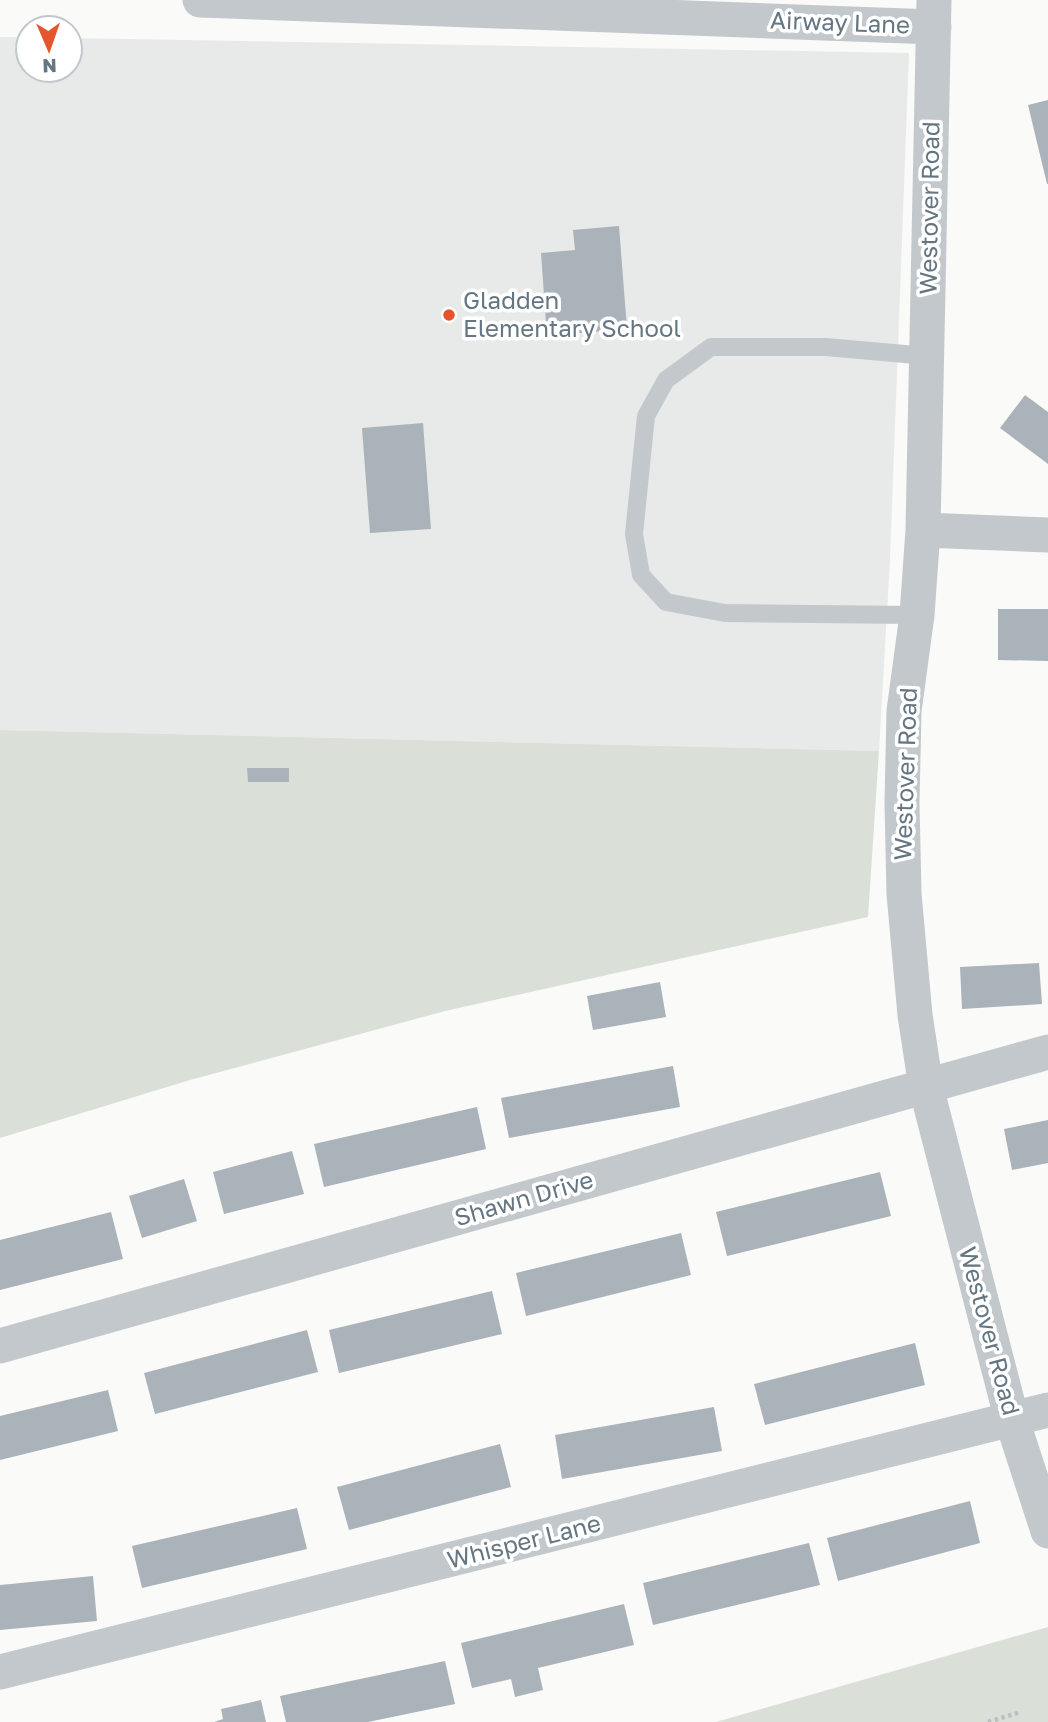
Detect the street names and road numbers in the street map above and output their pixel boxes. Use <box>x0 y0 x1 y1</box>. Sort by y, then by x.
street label: Airway Lane <box>770 5 911 38</box>
street label: Westover Road <box>912 121 945 295</box>
street label: Westover Road <box>887 687 922 861</box>
street label: Shawn Drive <box>451 1164 596 1231</box>
street label: Westover Road <box>954 1243 1027 1418</box>
street label: Whisper Lane <box>444 1507 603 1574</box>

